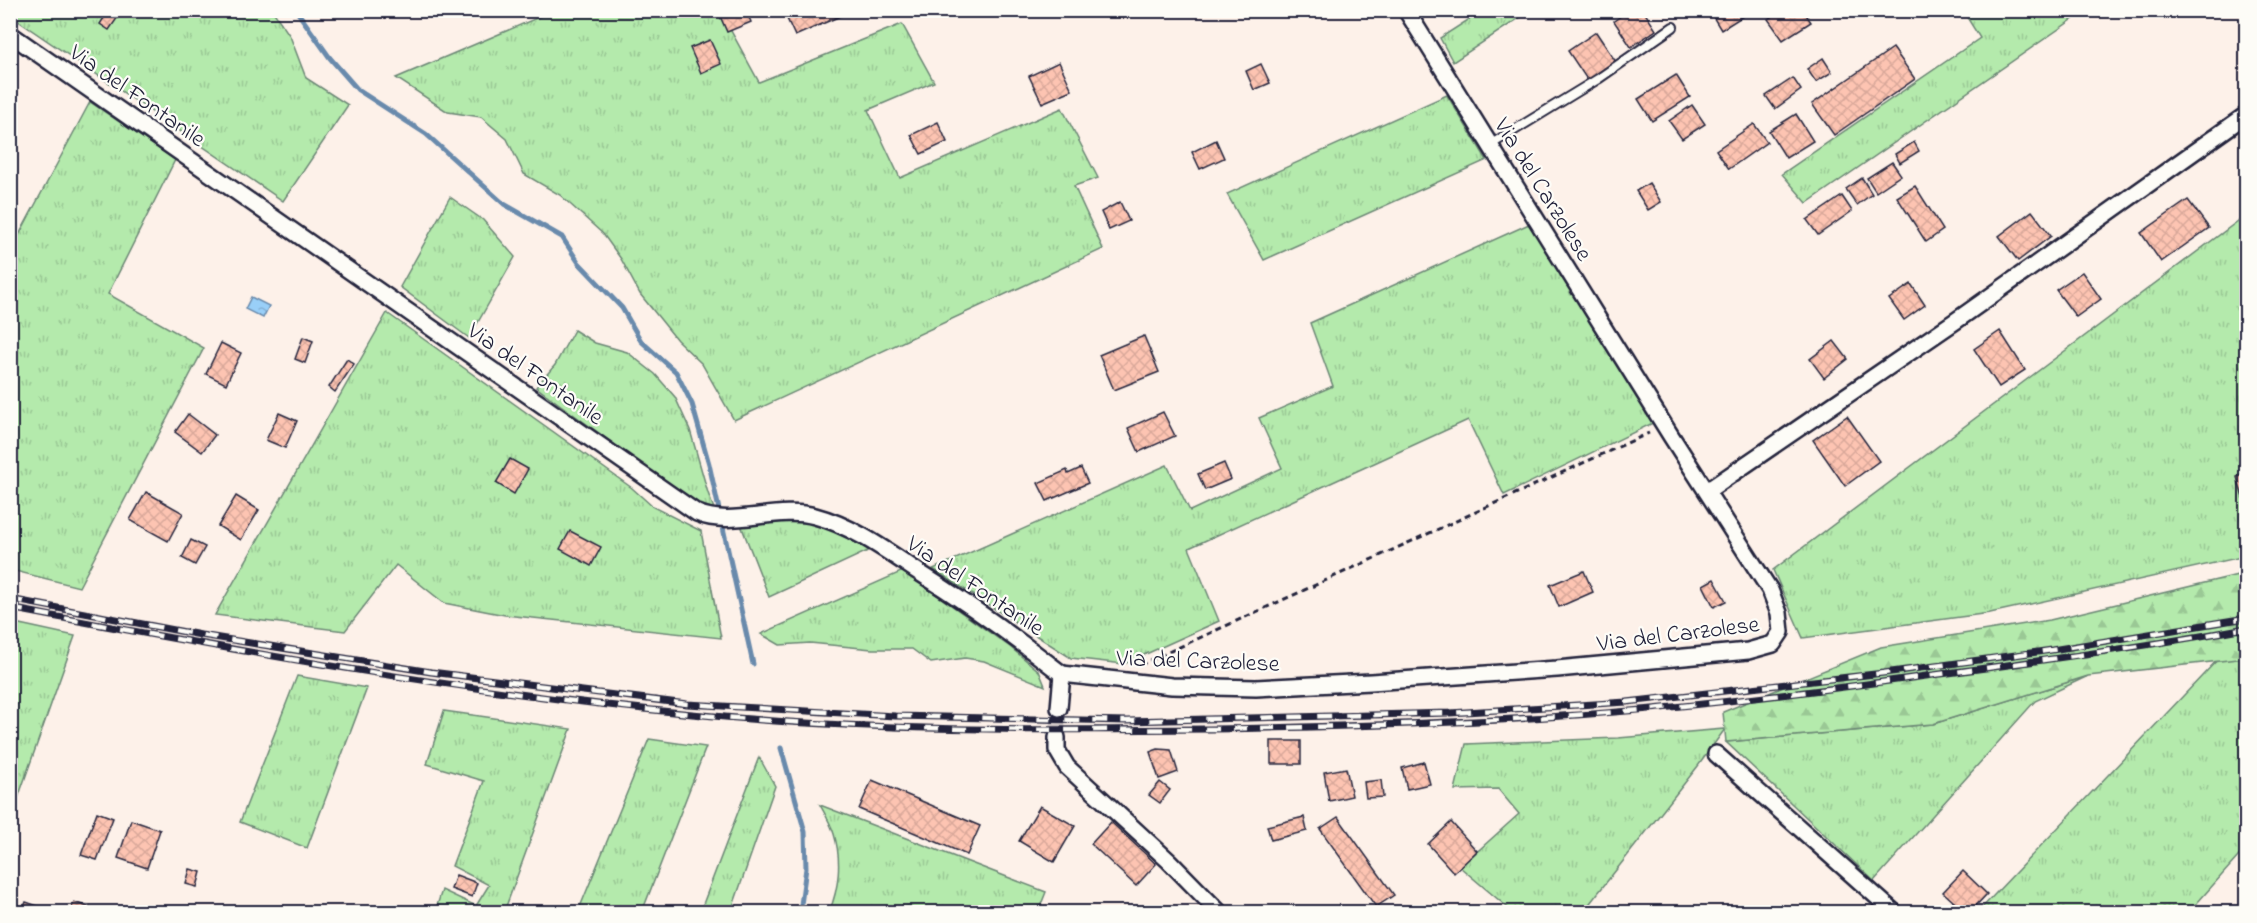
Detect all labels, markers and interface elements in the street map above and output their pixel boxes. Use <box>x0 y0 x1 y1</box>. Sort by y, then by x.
street label: Via del Fontanile <box>60 36 212 157</box>
street label: Via del Carzolese <box>1483 111 1600 269</box>
street label: Via del Fontanile <box>458 314 610 435</box>
street label: Via del Fontanile <box>898 527 1051 646</box>
street label: Via del Carzolese <box>1594 608 1762 663</box>
street label: Via del Carzolese <box>1115 642 1280 683</box>

